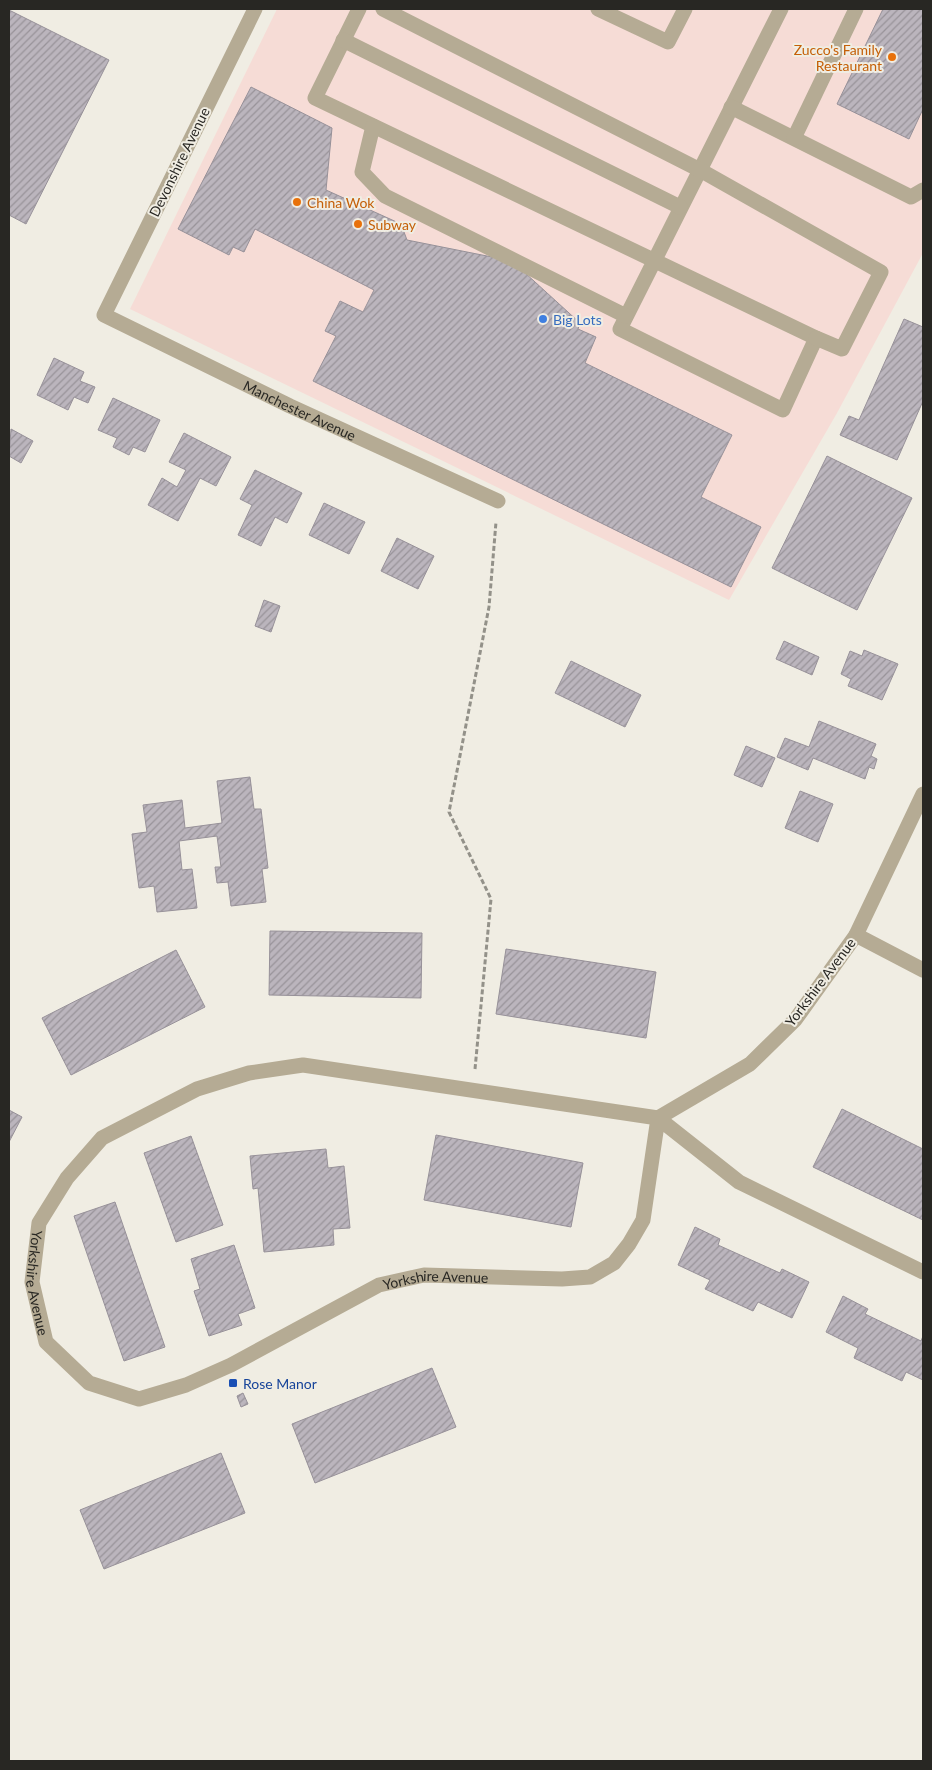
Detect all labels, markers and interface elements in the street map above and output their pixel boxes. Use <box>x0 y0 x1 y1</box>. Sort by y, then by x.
place label: Zucco's Family Restaurant <box>794 41 883 74</box>
marker: Zucco's Family Restaurant <box>886 51 898 63</box>
street label: Devonshire Avenue <box>145 105 213 219</box>
place label: China Wok <box>307 194 375 211</box>
marker: China Wok <box>291 196 303 208</box>
place label: Subway <box>368 216 417 233</box>
marker: Subway <box>352 218 364 230</box>
place label: Big Lots <box>553 311 602 328</box>
marker: Big Lots <box>537 313 549 325</box>
street label: Manchester Avenue <box>241 376 359 444</box>
street label: Yorkshire Avenue <box>781 934 859 1030</box>
street label: Yorkshire Avenue <box>23 1229 53 1337</box>
street label: Yorkshire Avenue <box>381 1266 489 1292</box>
place label: Rose Manor <box>243 1375 317 1392</box>
marker: Rose Manor <box>227 1377 239 1389</box>

